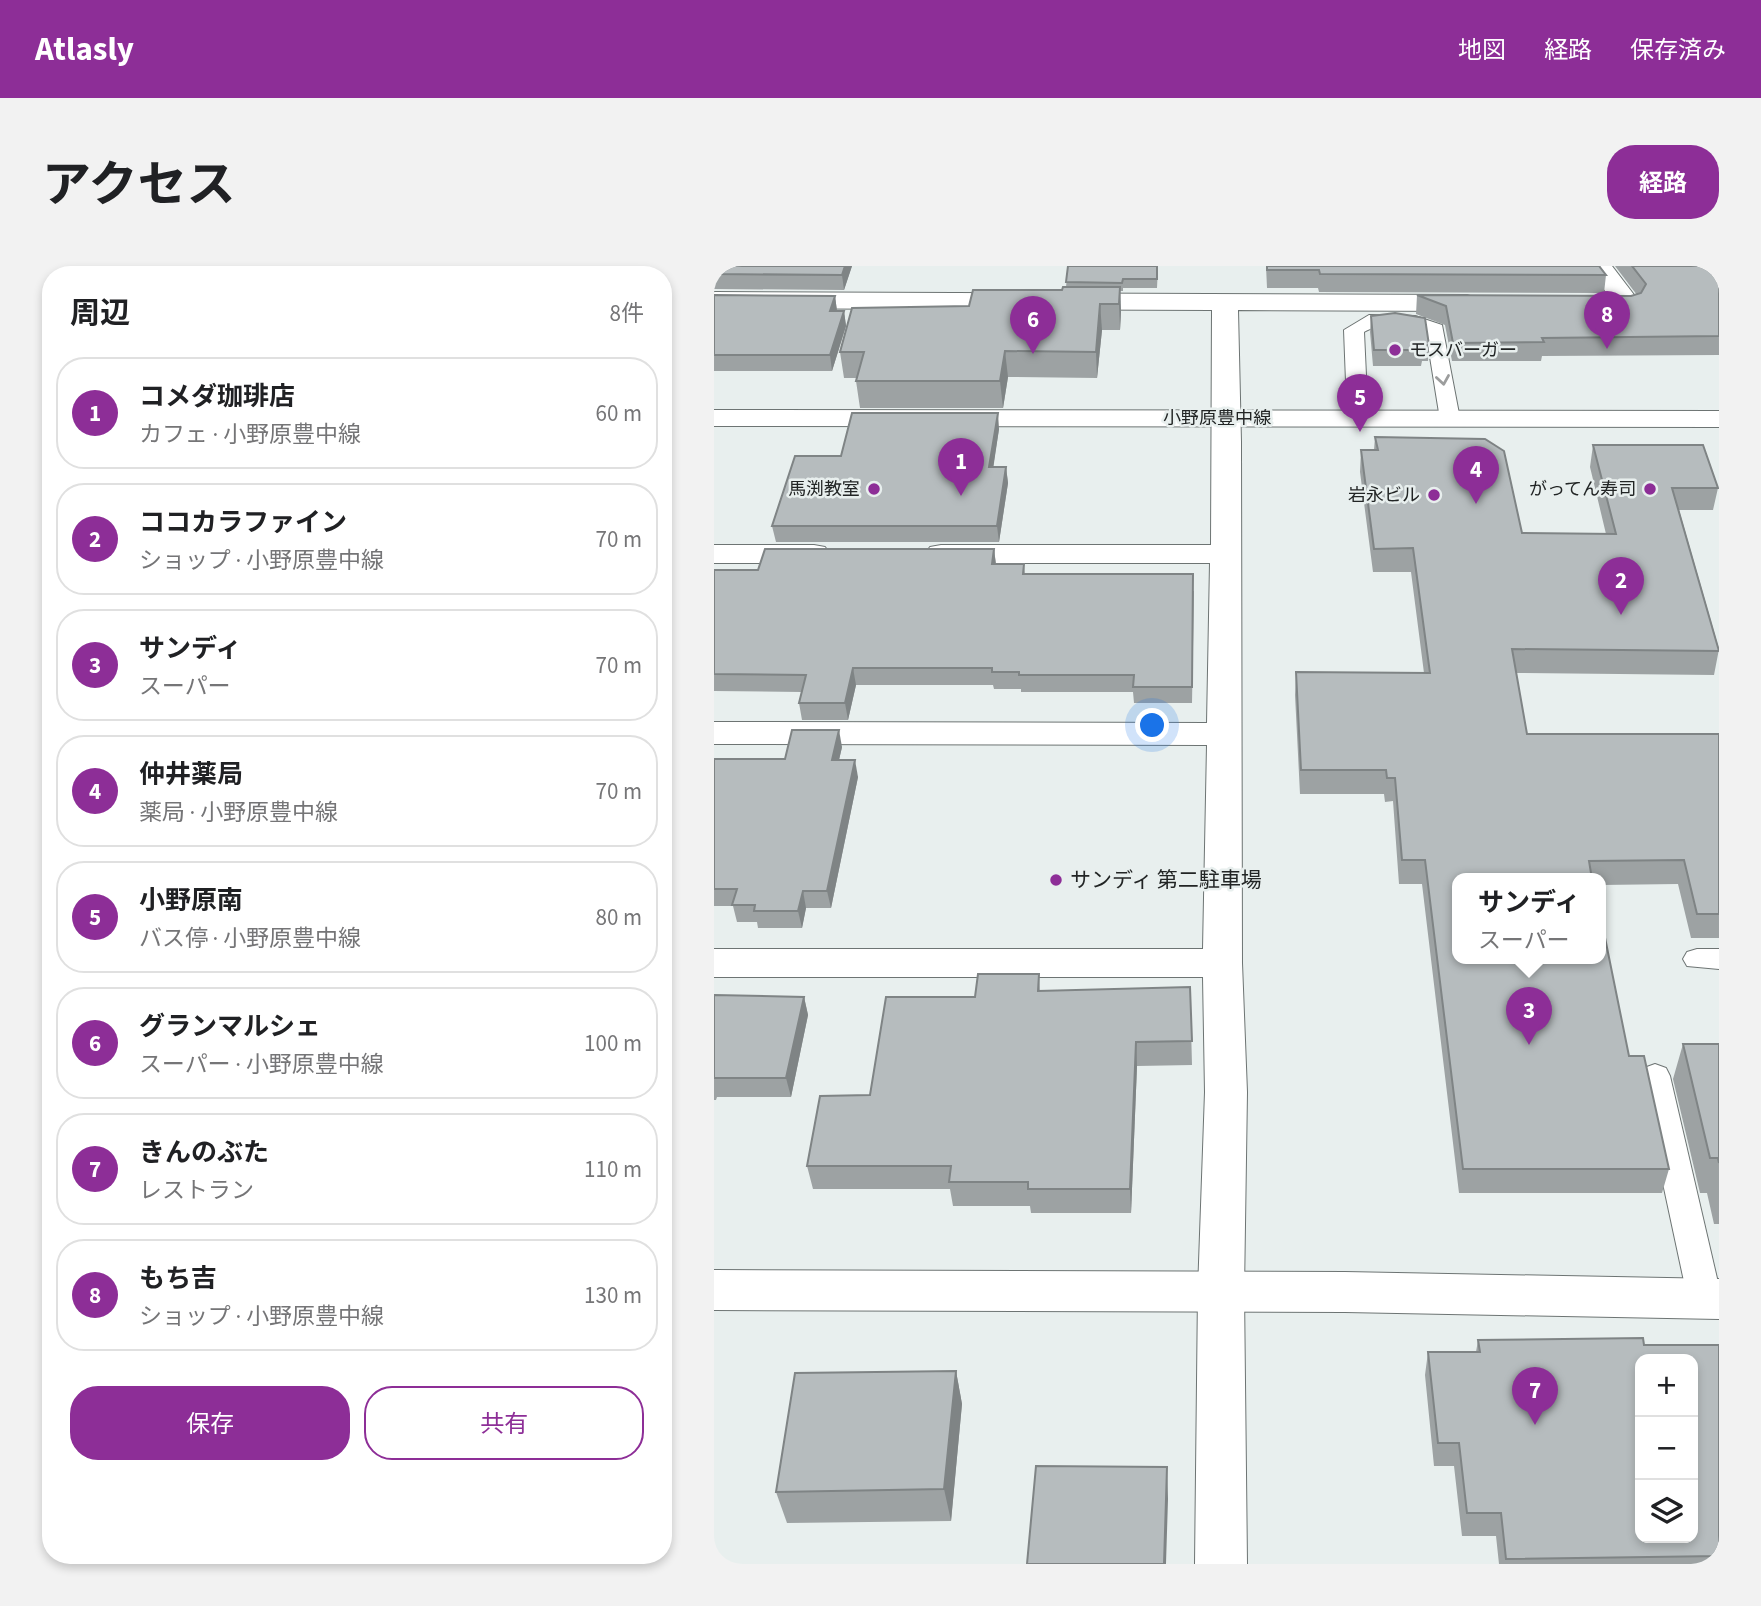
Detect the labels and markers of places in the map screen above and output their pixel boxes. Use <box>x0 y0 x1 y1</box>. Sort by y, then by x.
pin: 8 <box>1584 291 1630 349</box>
pin: 6 <box>1010 296 1056 354</box>
place label: モスバーガー <box>1409 338 1517 363</box>
marker: モスバーガー <box>1387 342 1403 358</box>
pin: 5 <box>1337 374 1383 432</box>
pin: 1 <box>938 438 984 496</box>
pin: 4 <box>1453 446 1499 504</box>
place label: 馬渕教室 <box>788 477 860 502</box>
place label: がってん寿司 <box>1529 477 1636 502</box>
marker: 馬渕教室 <box>866 481 882 497</box>
marker: がってん寿司 <box>1642 481 1658 497</box>
place label: 岩永ビル <box>1348 483 1420 508</box>
marker: 岩永ビル <box>1426 487 1442 503</box>
pin: 2 <box>1598 557 1644 615</box>
place label: サンディ 第二駐車場 <box>1070 865 1262 895</box>
marker: サンディ 第二駐車場 <box>1048 872 1064 888</box>
pin: 3 <box>1506 987 1552 1045</box>
pin: 7 <box>1512 1367 1558 1425</box>

